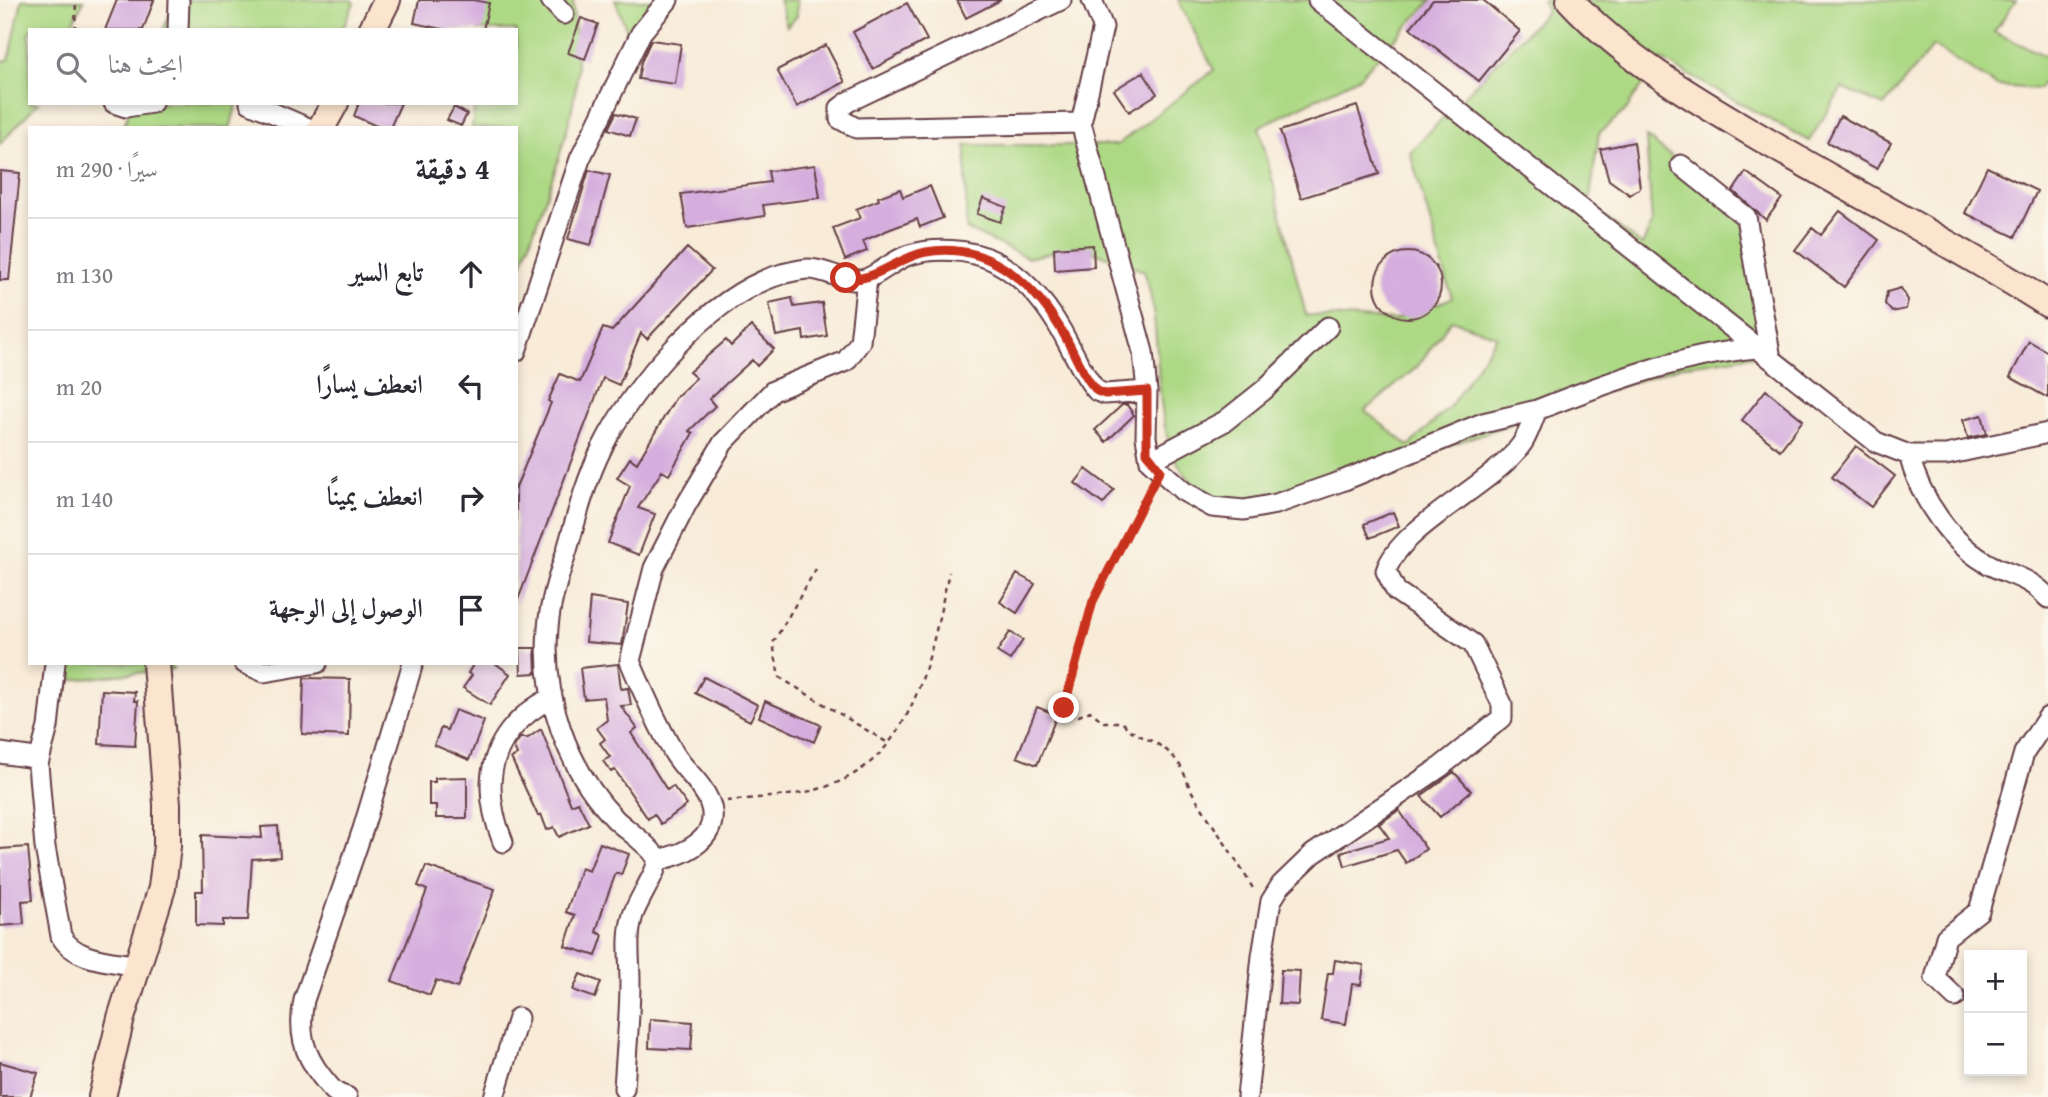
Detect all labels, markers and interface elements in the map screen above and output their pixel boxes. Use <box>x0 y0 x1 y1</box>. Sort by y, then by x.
search box <box>28 28 518 105</box>
text: ابحث هنا <box>108 44 183 83</box>
icon: search <box>52 48 90 86</box>
text: 4 دقيقة <box>415 146 490 190</box>
text: سيرًا · 290 m <box>56 152 158 185</box>
text: تابع السير <box>349 252 423 291</box>
icon: ahead <box>452 255 490 293</box>
text: 130 m <box>56 258 113 291</box>
route start <box>830 262 861 293</box>
text: انعطف يسارًا <box>316 364 423 403</box>
icon: left <box>452 367 490 405</box>
text: 20 m <box>56 370 102 403</box>
text: انعطف يمينًا <box>327 476 423 515</box>
icon: right <box>452 479 490 517</box>
text: 140 m <box>56 482 113 515</box>
text: الوصول إلى الوجهة <box>269 588 423 627</box>
icon: arrive <box>452 591 490 629</box>
route end <box>1048 692 1079 723</box>
map controls <box>1964 950 2027 1076</box>
button: + <box>1964 950 2027 1013</box>
button: − <box>1964 1013 2027 1076</box>

